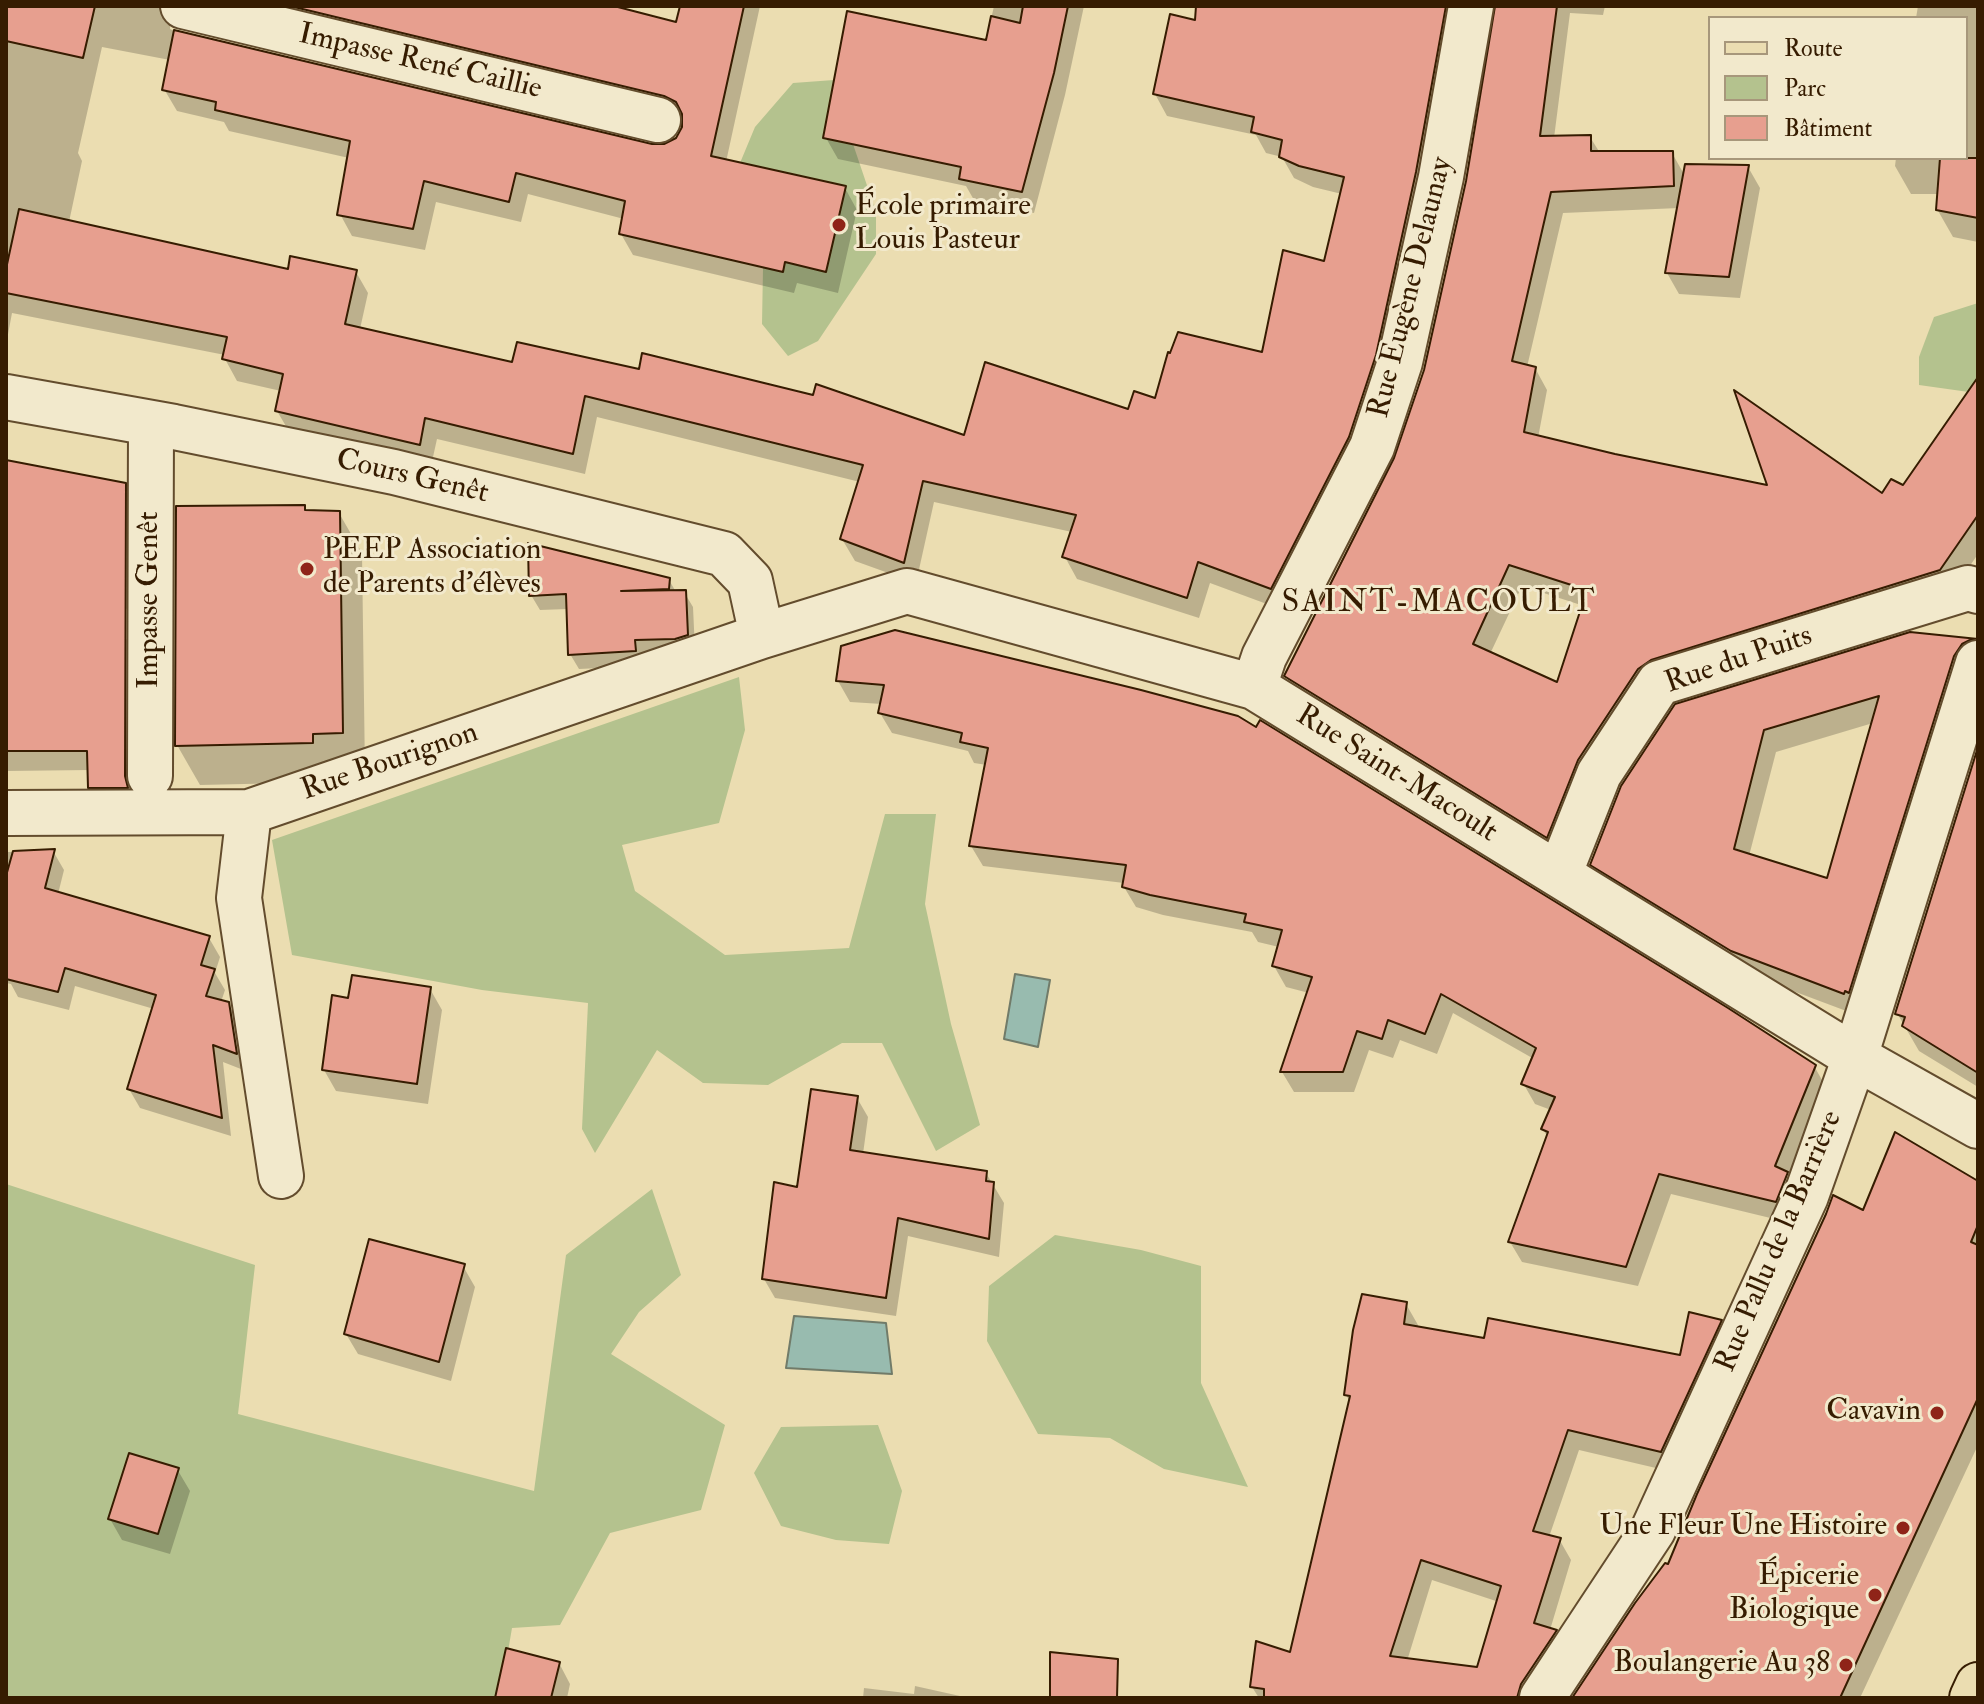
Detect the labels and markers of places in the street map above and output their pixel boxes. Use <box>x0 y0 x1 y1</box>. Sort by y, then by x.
place label: École primaire Louis Pasteur <box>855 190 1031 260</box>
marker: École primaire Louis Pasteur <box>830 216 848 234</box>
place label: PEEP Association de Parents d'élèves <box>323 534 542 604</box>
marker: PEEP Association de Parents d'élèves <box>298 560 316 578</box>
place label: Cavavin <box>1826 1395 1921 1431</box>
marker: Cavavin <box>1928 1404 1946 1422</box>
place label: Une Fleur Une Histoire <box>1599 1510 1887 1546</box>
marker: Une Fleur Une Histoire <box>1894 1519 1912 1537</box>
place label: Épicerie Biologique <box>1729 1560 1859 1630</box>
marker: Épicerie Biologique <box>1866 1586 1884 1604</box>
place label: Boulangerie Au 38 <box>1613 1647 1830 1683</box>
marker: Boulangerie Au 38 <box>1837 1656 1855 1674</box>

